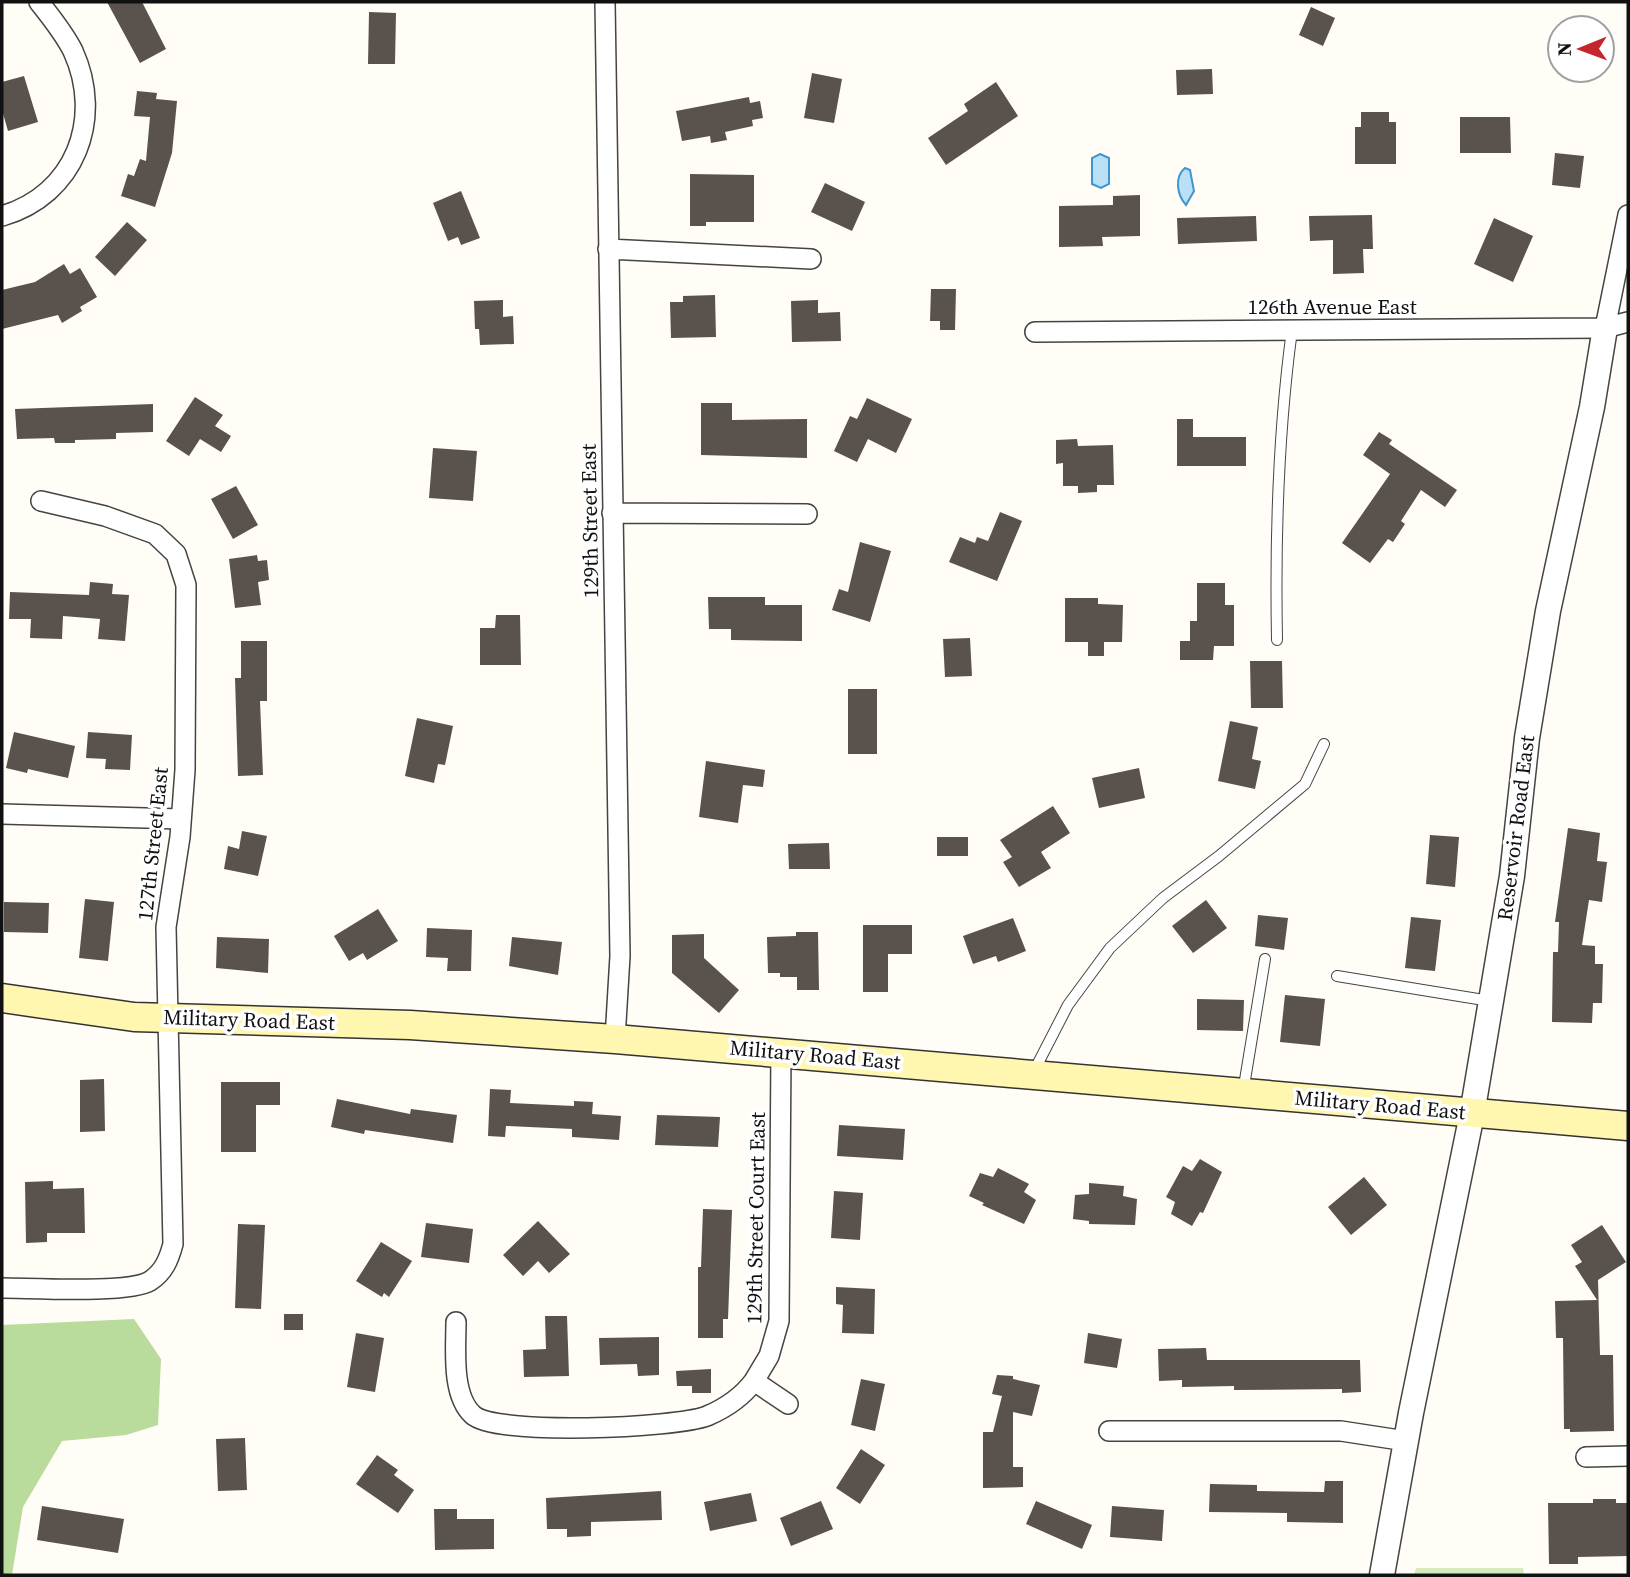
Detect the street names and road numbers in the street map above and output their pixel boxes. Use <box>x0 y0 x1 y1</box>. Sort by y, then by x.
street label: 126th Avenue East <box>1248 292 1417 321</box>
street label: 129th Street East <box>574 443 605 598</box>
street label: Reservoir Road East <box>1490 733 1541 922</box>
street label: 127th Street East <box>130 766 175 922</box>
street label: Military Road East <box>163 1002 335 1037</box>
street label: Military Road East <box>728 1033 902 1076</box>
street label: Military Road East <box>1293 1083 1467 1126</box>
street label: 129th Street Court East <box>739 1112 772 1324</box>

